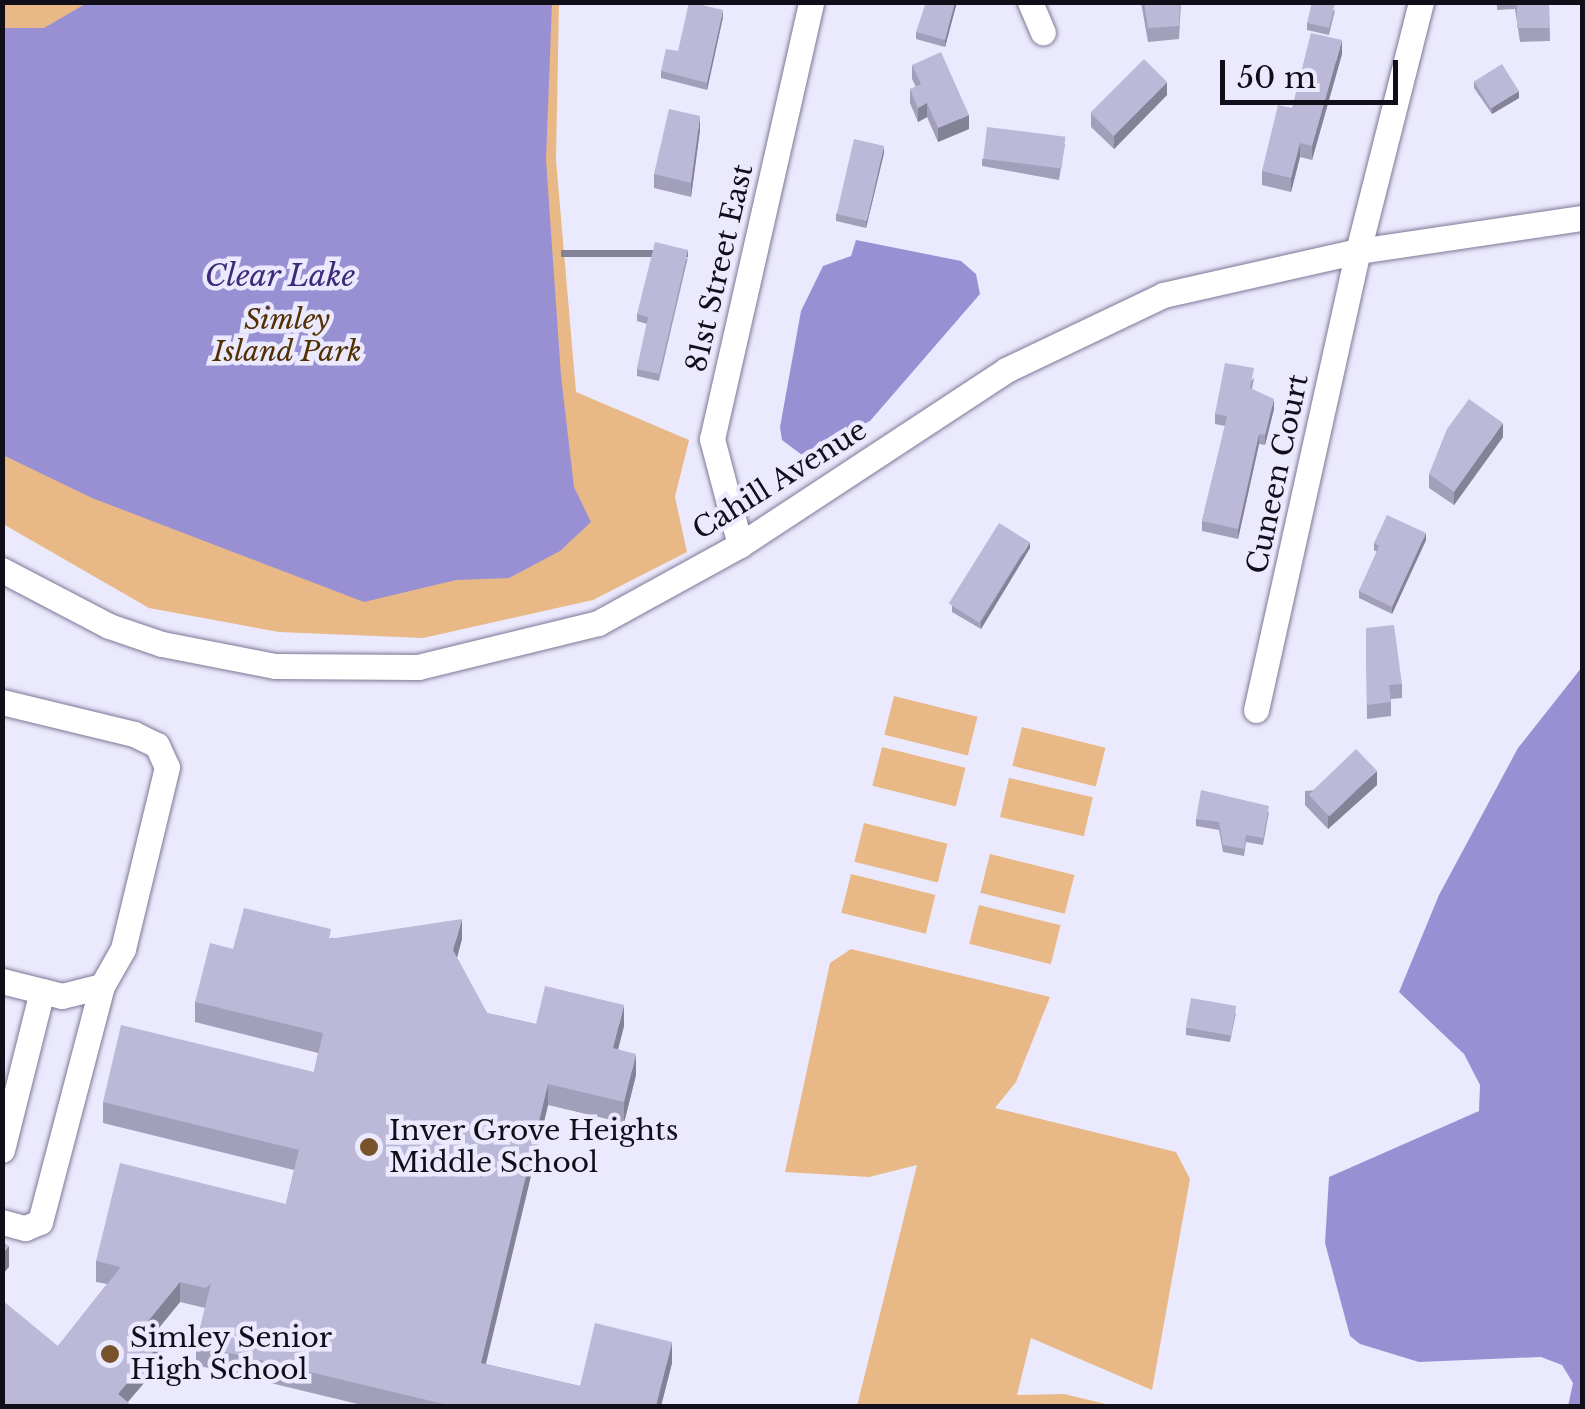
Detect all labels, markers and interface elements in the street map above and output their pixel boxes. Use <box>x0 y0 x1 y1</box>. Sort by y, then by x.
scale bar <box>1225 40 1402 102</box>
text: 50 m <box>1237 59 1316 96</box>
street label: 81st Street East <box>680 161 760 375</box>
water label: Clear Lake <box>204 258 356 294</box>
park label: Simley Island Park <box>212 303 362 369</box>
street label: Cuneen Court <box>1240 371 1316 577</box>
street label: Cahill Avenue <box>686 413 874 547</box>
place label: Inver Grove Heights Middle School <box>389 1114 679 1180</box>
marker: Inver Grove Heights Middle School <box>358 1136 380 1158</box>
place label: Simley Senior High School <box>130 1321 333 1387</box>
marker: Simley Senior High School <box>99 1343 121 1365</box>

